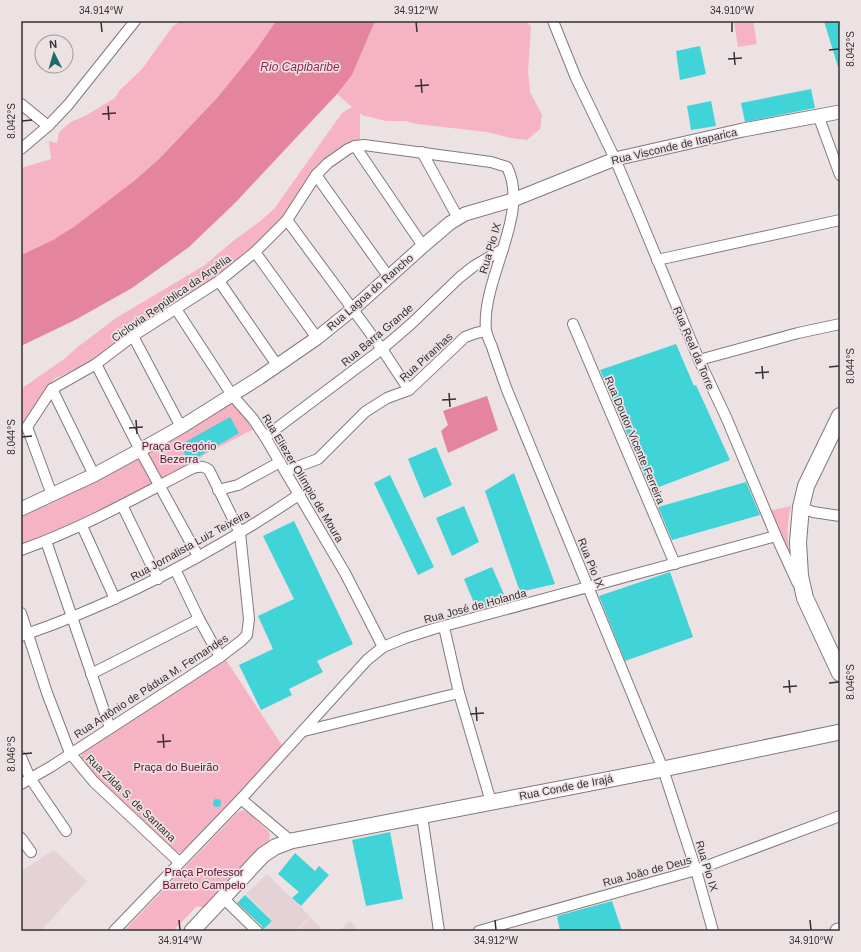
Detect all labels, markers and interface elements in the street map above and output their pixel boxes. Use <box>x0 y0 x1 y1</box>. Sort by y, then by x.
text: 34.914°W <box>79 5 124 16</box>
text: 34.912°W <box>394 5 439 16</box>
text: 34.910°W <box>710 5 755 16</box>
text: 8.042°S <box>845 31 856 67</box>
north arrow <box>34 34 74 74</box>
text: N <box>49 38 58 50</box>
water label: Rio Capibaribe <box>260 60 340 74</box>
text: 8.042°S <box>6 103 17 139</box>
street label: Rua Visconde de Itaparica <box>610 125 739 166</box>
street label: Rua Pio IX <box>477 220 503 275</box>
street label: Rua Lagoa do Rancho <box>325 251 415 333</box>
street label: Ciclovia República da Argélia <box>109 252 234 344</box>
street label: Rua Barra Grande <box>339 302 415 368</box>
street label: Rua Real da Torre <box>671 305 717 391</box>
street label: Rua Piranhas <box>397 330 455 384</box>
text: 8.044°S <box>845 348 856 384</box>
street label: Rua Doutor Vicente Ferreira <box>603 374 668 506</box>
street label: Rua Eliezer Olímpio de Moura <box>260 412 347 545</box>
text: 8.044°S <box>6 419 17 455</box>
park label: Praça Gregório Bezerra <box>142 440 216 465</box>
street label: Rua Jornalista Luiz Teixeira <box>128 507 252 583</box>
street label: Rua Pio IX <box>576 536 607 590</box>
street label: Rua José de Holanda <box>422 586 528 625</box>
street label: Rua Antônio de Pádua M. Fernandes <box>72 631 231 740</box>
text: 8.046°S <box>845 664 856 700</box>
text: 8.046°S <box>6 736 17 772</box>
street label: Rua Zilda S. de Santana <box>84 752 179 845</box>
park label: Praça do Bueirão <box>134 761 219 773</box>
street label: Rua Conde de Irajá <box>518 772 615 802</box>
street label: Rua Pio IX <box>694 839 721 894</box>
street label: Rua João de Deus <box>601 853 693 889</box>
park label: Praça Professor Barreto Campelo <box>162 866 246 891</box>
text: 34.914°W <box>158 935 203 946</box>
text: 34.912°W <box>474 935 519 946</box>
text: 34.910°W <box>789 935 834 946</box>

